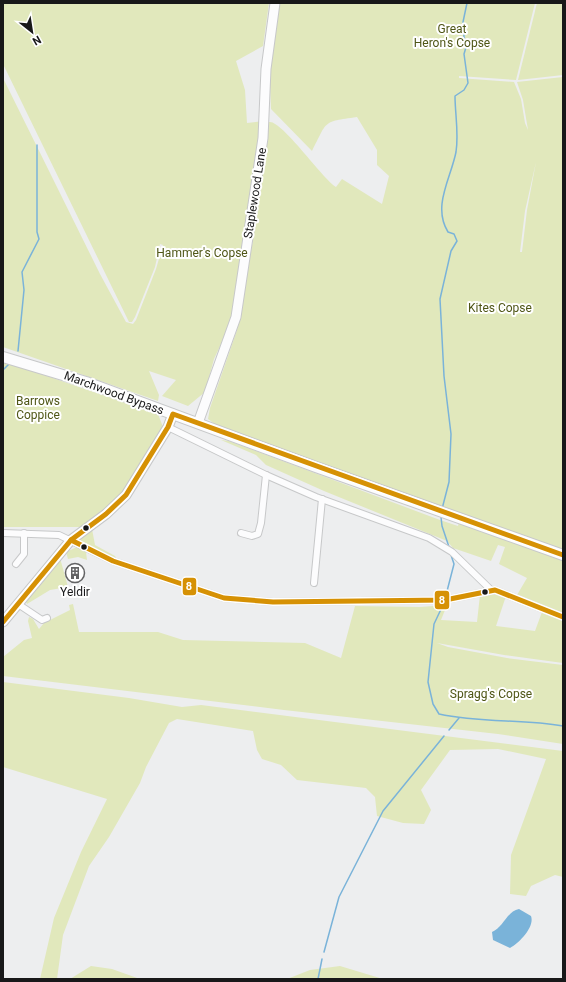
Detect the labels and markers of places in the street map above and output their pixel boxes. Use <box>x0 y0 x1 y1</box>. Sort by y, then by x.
unlabelled marker <box>81 523 91 533</box>
unlabelled marker <box>79 542 89 552</box>
building icon: Yeldir <box>64 562 86 584</box>
place label: Yeldir <box>60 585 90 599</box>
unlabelled marker <box>480 587 490 597</box>

